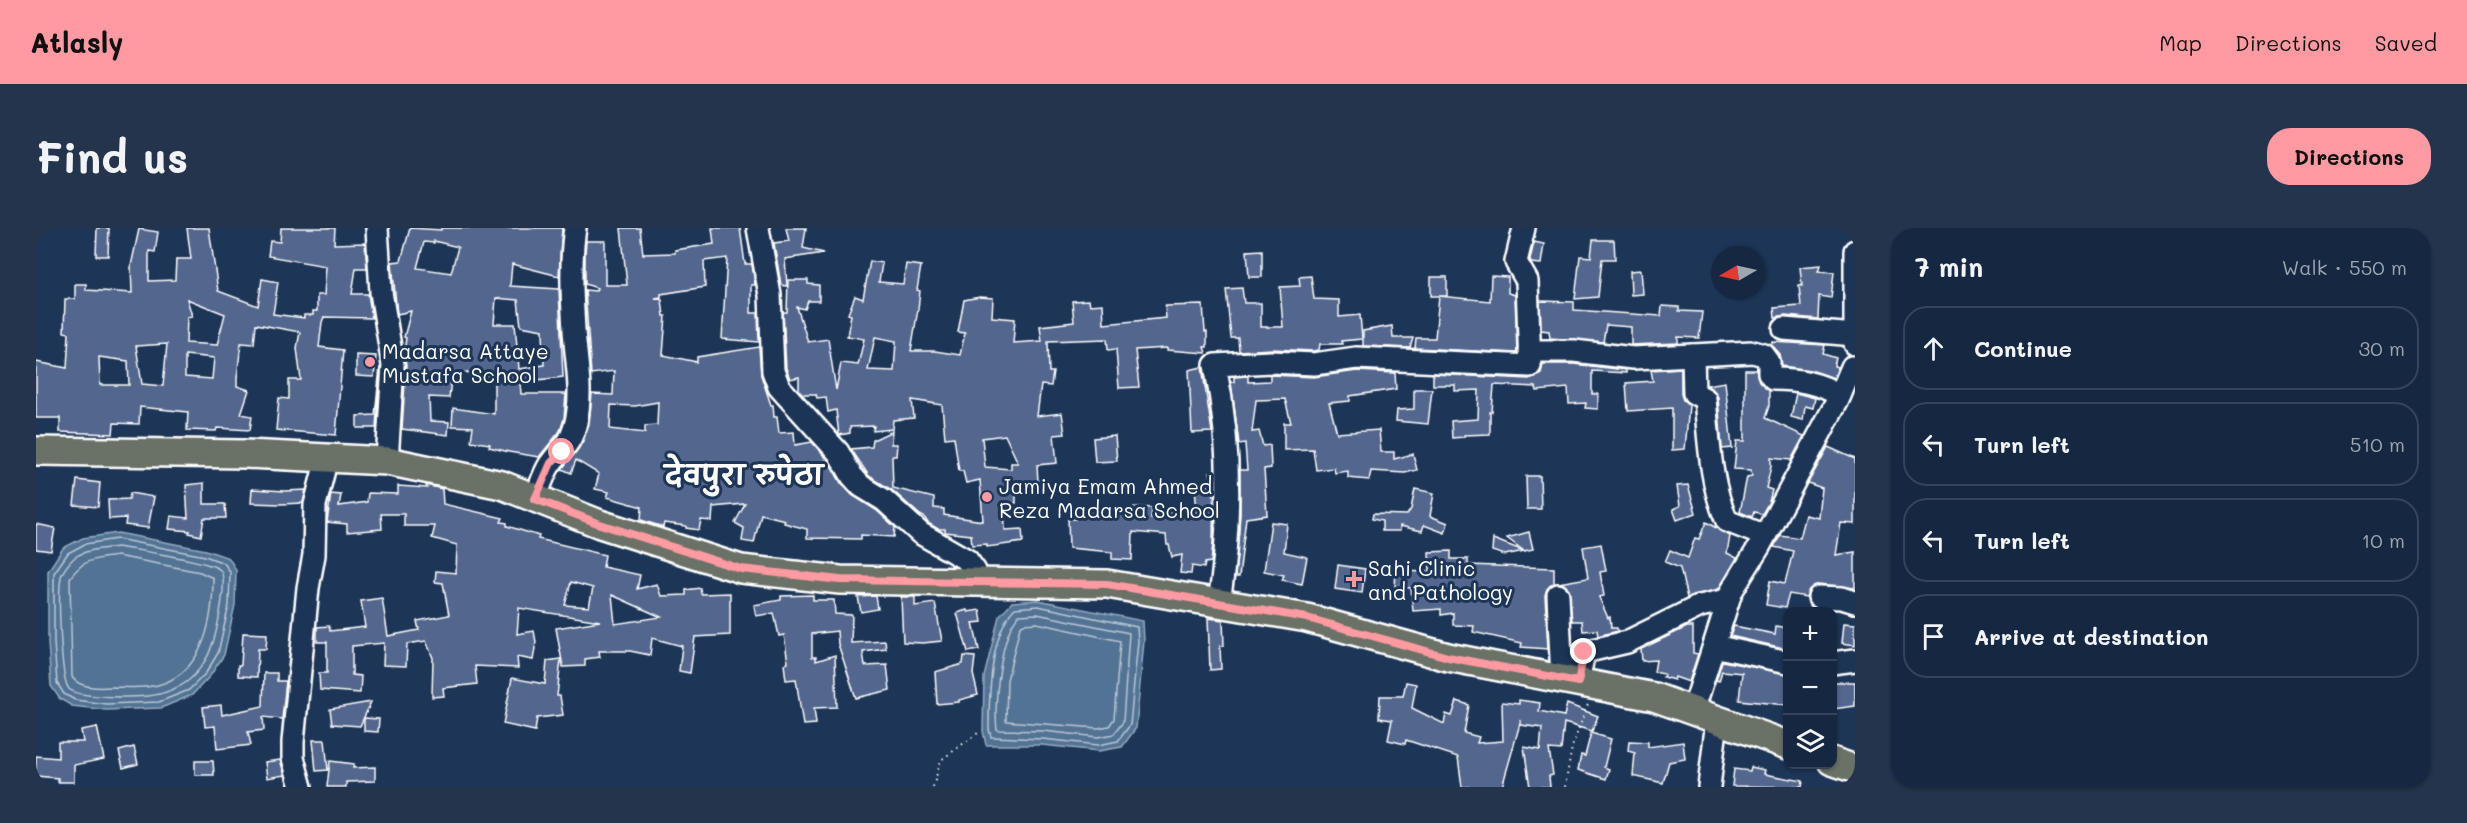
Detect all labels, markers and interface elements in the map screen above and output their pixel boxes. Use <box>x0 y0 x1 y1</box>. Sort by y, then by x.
text: Atlasly <box>30 24 124 60</box>
text: Map <box>2159 29 2202 56</box>
text: Directions <box>2235 29 2342 56</box>
text: Saved <box>2375 29 2437 56</box>
button: Directions <box>2267 128 2431 185</box>
text: Find us <box>36 129 188 184</box>
north arrow <box>1711 246 1765 300</box>
text: 7 min <box>1915 250 1983 284</box>
text: Walk · 550 m <box>2282 254 2407 280</box>
icon: ahead <box>1917 332 1950 365</box>
text: Continue <box>1974 334 2072 363</box>
text: 30 m <box>2359 335 2405 361</box>
place label: Madarsa Attaye Mustafa School <box>382 337 549 388</box>
marker: Madarsa Attaye Mustafa School <box>363 355 377 369</box>
icon: left <box>1917 428 1950 461</box>
text: Turn left <box>1974 430 2070 459</box>
text: 510 m <box>2350 431 2405 457</box>
route start <box>548 438 574 464</box>
district label: देवपुरा रुपेठा <box>663 453 826 497</box>
place label: Jamiya Emam Ahmed Reza Madarsa School <box>999 472 1220 523</box>
marker: Jamiya Emam Ahmed Reza Madarsa School <box>980 490 994 504</box>
icon: left <box>1917 524 1950 557</box>
text: Turn left <box>1974 526 2070 555</box>
text: 10 m <box>2361 527 2405 553</box>
place label: Sahi Clinic and Pathology <box>1368 554 1513 605</box>
marker: Sahi Clinic and Pathology <box>1345 570 1363 588</box>
map controls <box>1783 607 1837 769</box>
button: + <box>1783 607 1837 661</box>
icon: arrive <box>1917 620 1950 653</box>
text: Arrive at destination <box>1974 622 2209 651</box>
route end <box>1570 638 1596 664</box>
button: − <box>1783 661 1837 715</box>
button: layers <box>1783 715 1837 769</box>

